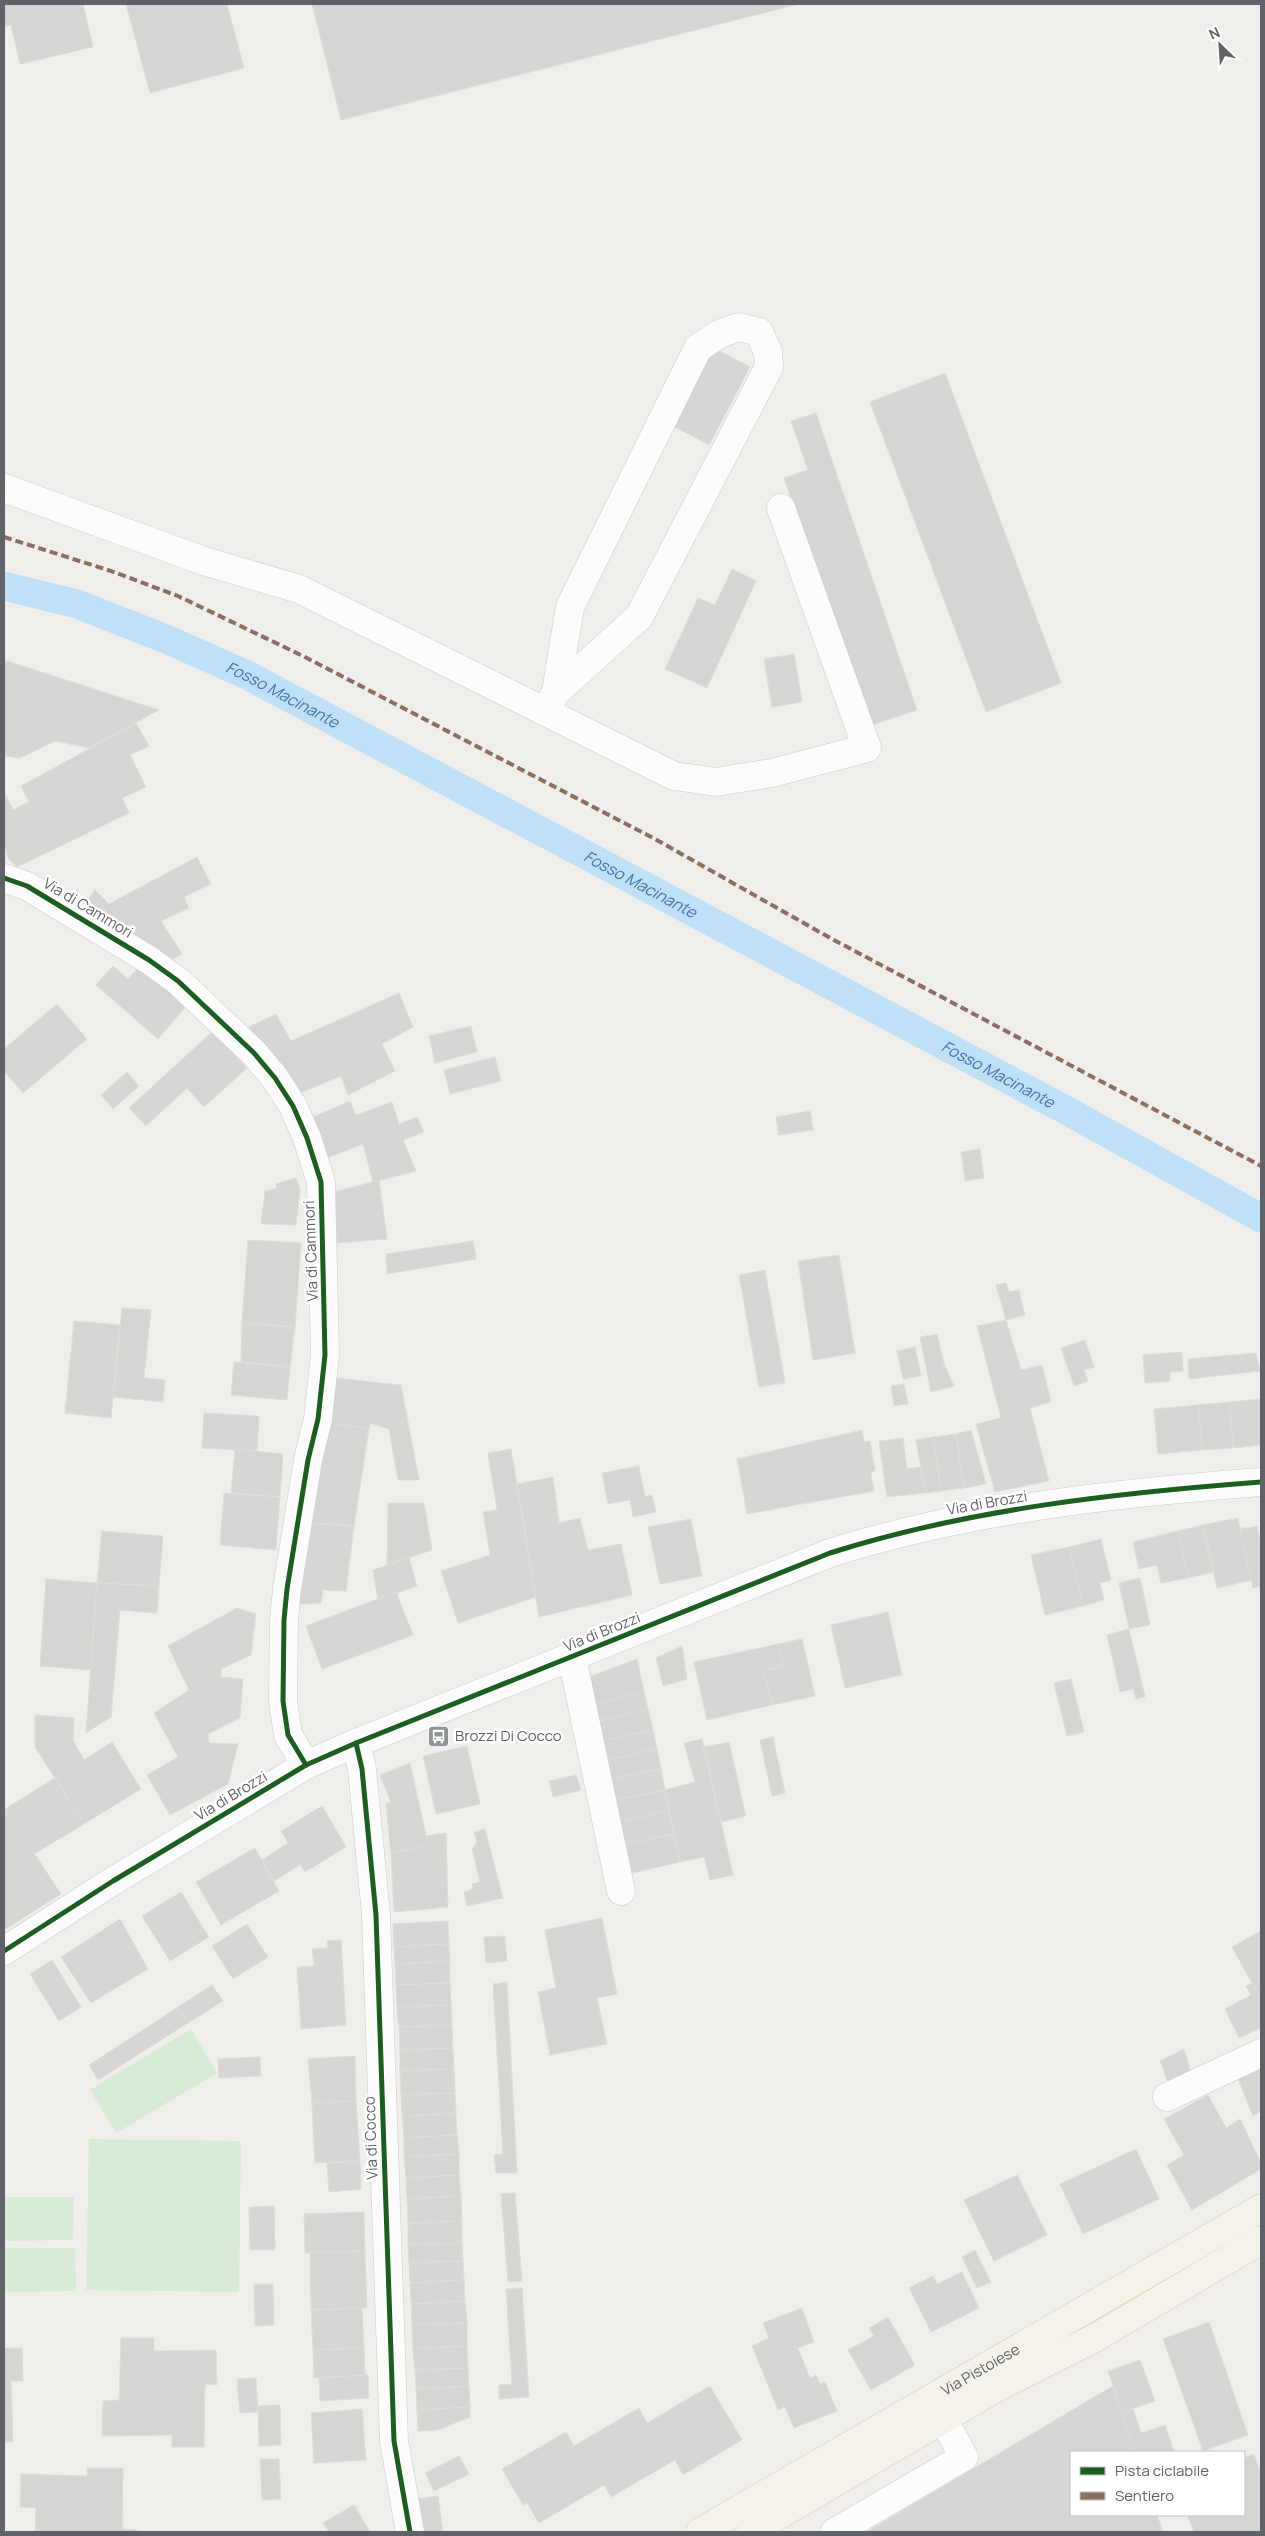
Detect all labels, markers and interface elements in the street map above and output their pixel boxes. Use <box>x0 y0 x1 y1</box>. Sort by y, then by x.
north arrow <box>1195 20 1245 70</box>
text: N <box>1206 22 1223 44</box>
water label: Fosso Macinante <box>223 656 345 734</box>
water label: Fosso Macinante <box>580 845 702 924</box>
street label: Via di Cammori <box>39 873 137 943</box>
water label: Fosso Macinante <box>938 1035 1060 1114</box>
street label: Via di Cammori <box>298 1200 323 1302</box>
street label: Via di Brozzi <box>945 1485 1029 1520</box>
street label: Via di Brozzi <box>560 1607 643 1657</box>
bus stop icon: Brozzi Di Cocco <box>427 1724 451 1748</box>
place label: Brozzi Di Cocco <box>455 1725 562 1746</box>
street label: Via di Brozzi <box>190 1766 271 1826</box>
street label: Via di Cocco <box>359 2096 382 2180</box>
street label: Via Pistoiese <box>937 2338 1024 2401</box>
legend <box>1070 2451 1245 2516</box>
text: Pista ciclabile <box>1115 2460 1209 2481</box>
text: Sentiero <box>1115 2485 1174 2506</box>

